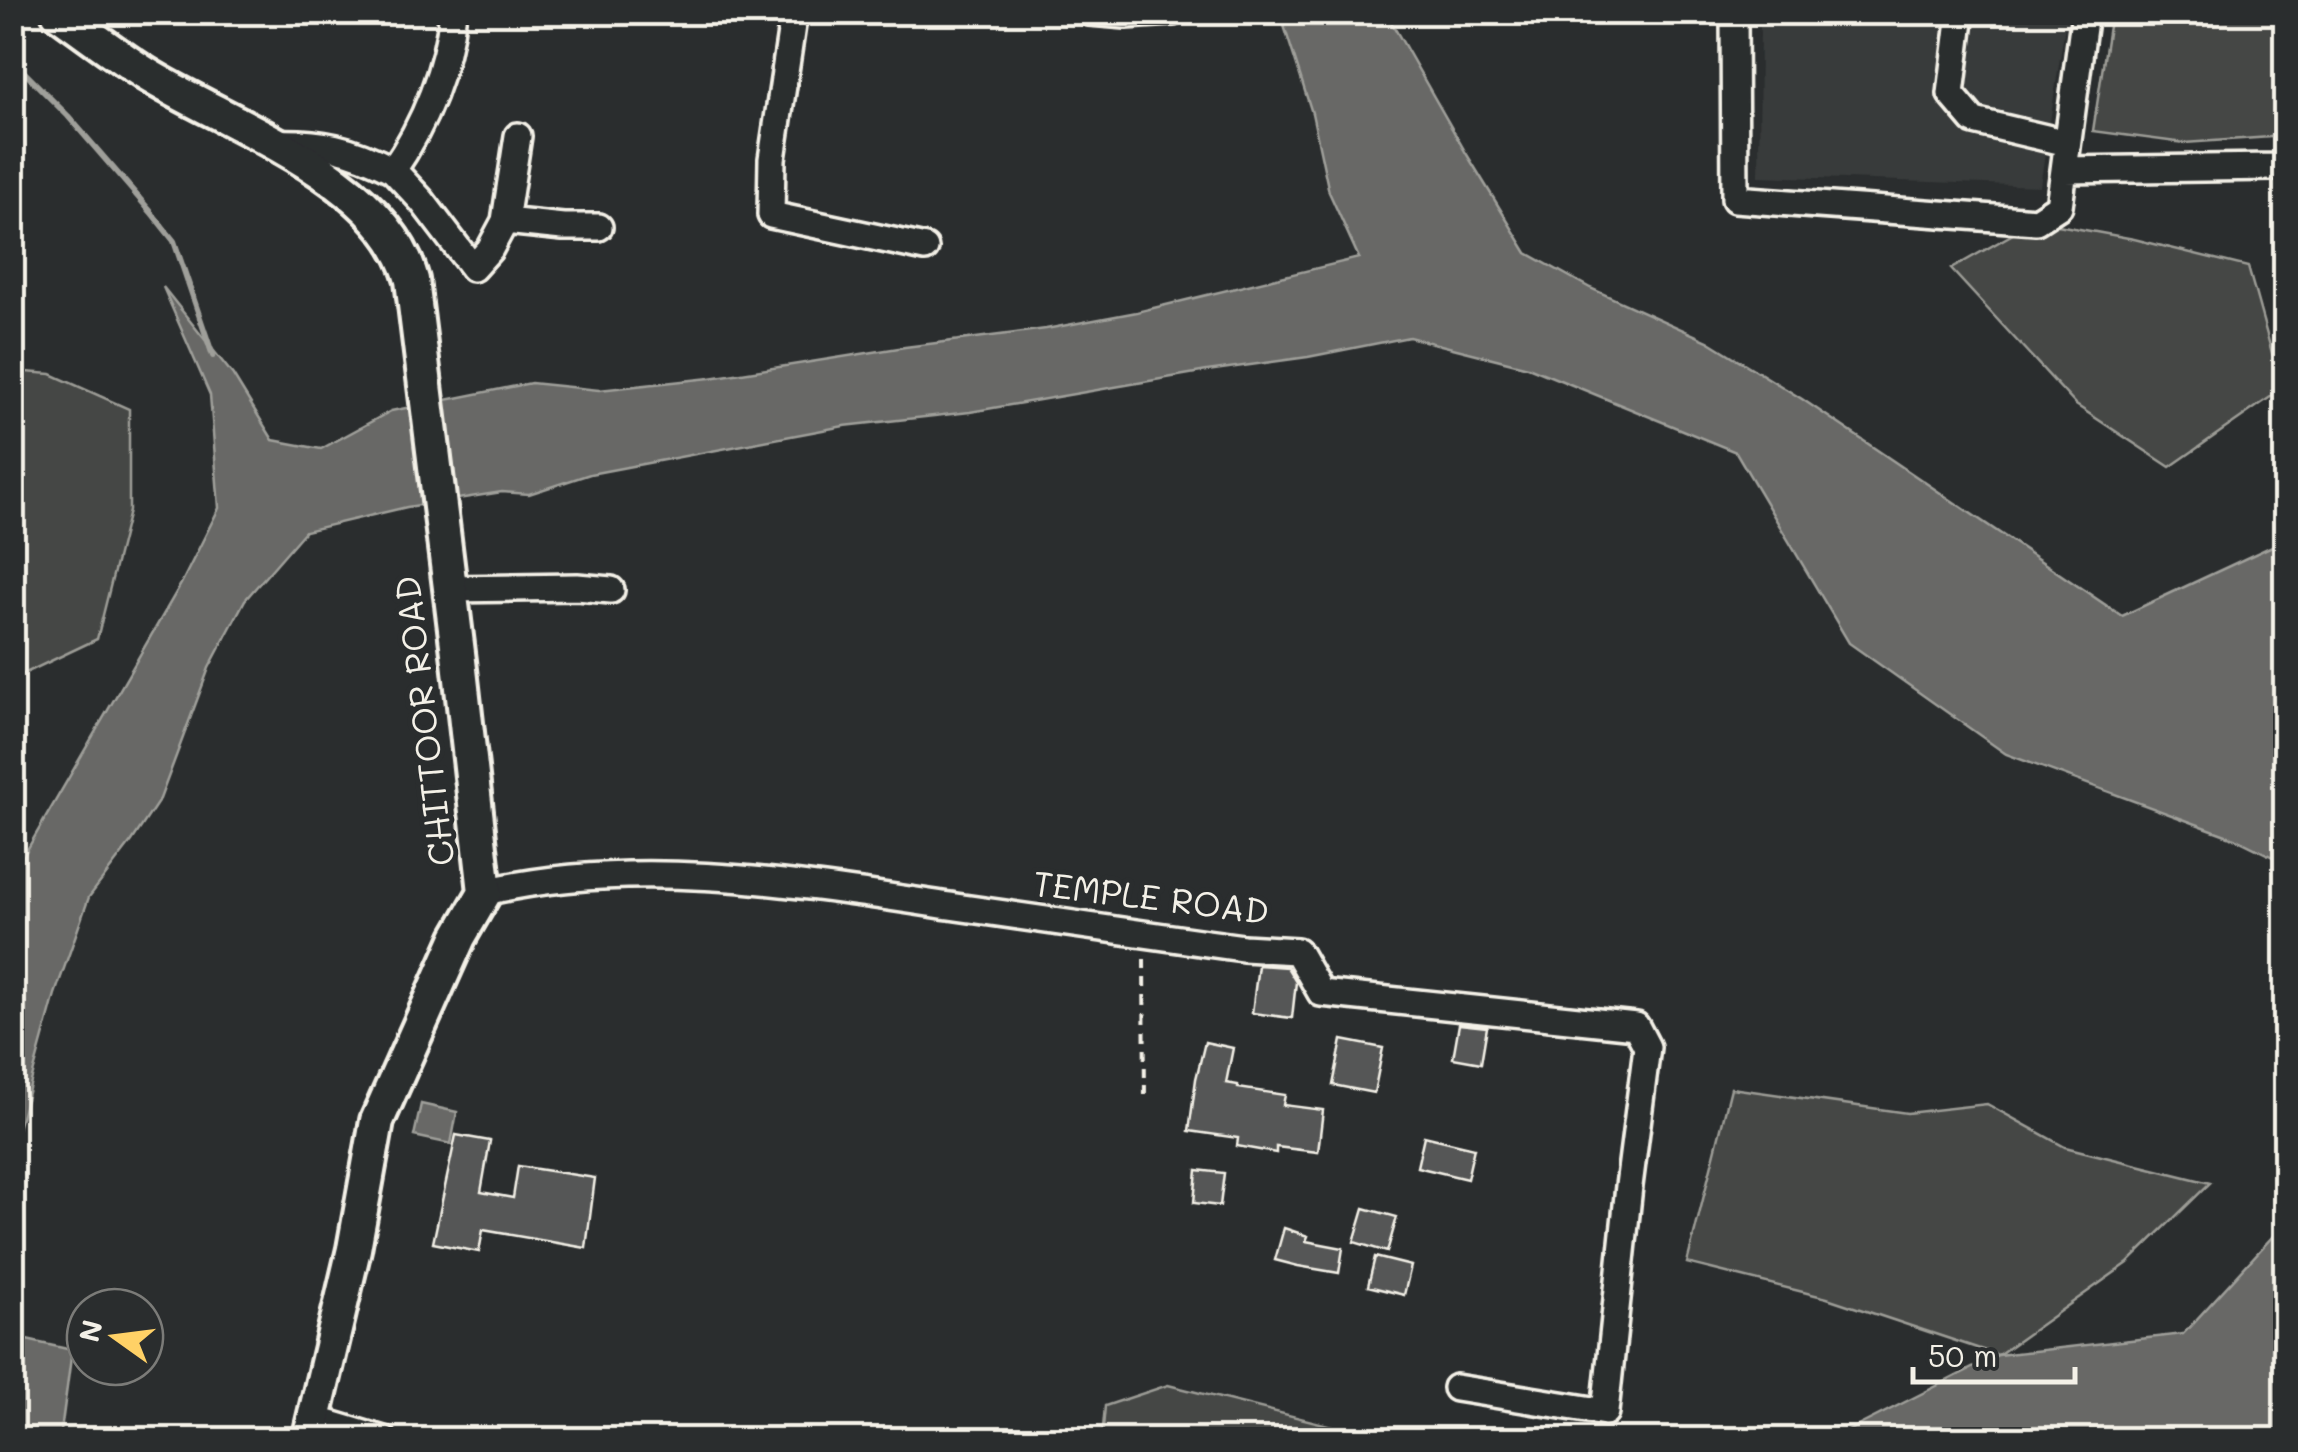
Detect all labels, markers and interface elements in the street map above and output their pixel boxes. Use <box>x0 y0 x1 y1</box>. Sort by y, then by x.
street label: CHITTOOR ROAD <box>382 574 464 869</box>
street label: TEMPLE ROAD <box>1031 859 1272 933</box>
north arrow <box>65 1287 165 1387</box>
text: N <box>70 1316 110 1345</box>
scale bar <box>1913 1322 2076 1384</box>
text: 50 m <box>1928 1335 1998 1375</box>

